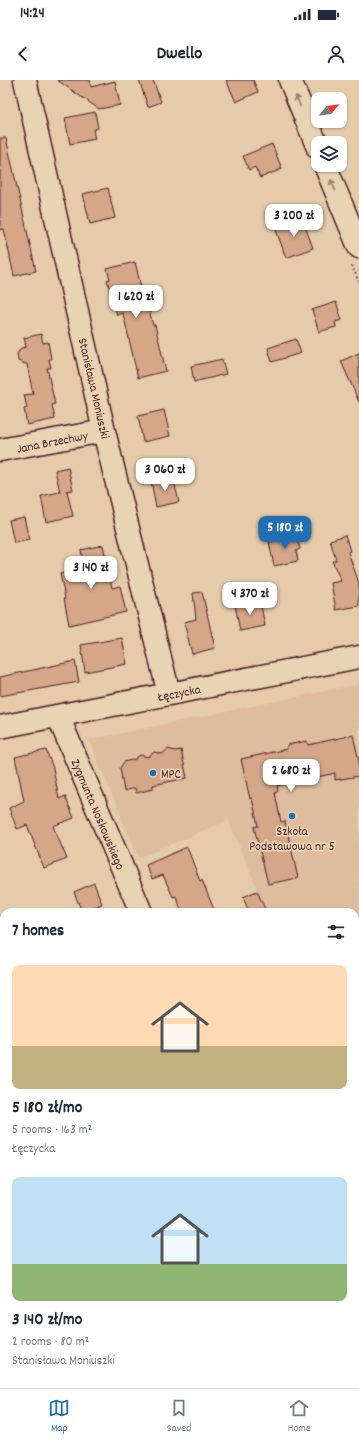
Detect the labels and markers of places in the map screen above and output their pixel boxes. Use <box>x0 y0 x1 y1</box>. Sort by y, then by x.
pin: 3 200 zł <box>253 204 335 238</box>
pin: 1 620 zł <box>95 285 177 319</box>
pin: 3 060 zł <box>124 458 206 492</box>
pin: 5 180 zł <box>244 516 326 550</box>
pin: 3 140 zł <box>50 556 132 590</box>
pin: 4 370 zł <box>209 582 291 616</box>
pin: 2 680 zł <box>250 759 332 793</box>
place label: MPC <box>161 766 182 785</box>
marker: MPC <box>148 768 158 778</box>
marker: Szkoła Podstawowa nr 5 <box>287 811 297 821</box>
place label: Szkoła Podstawowa nr 5 <box>249 823 335 857</box>

